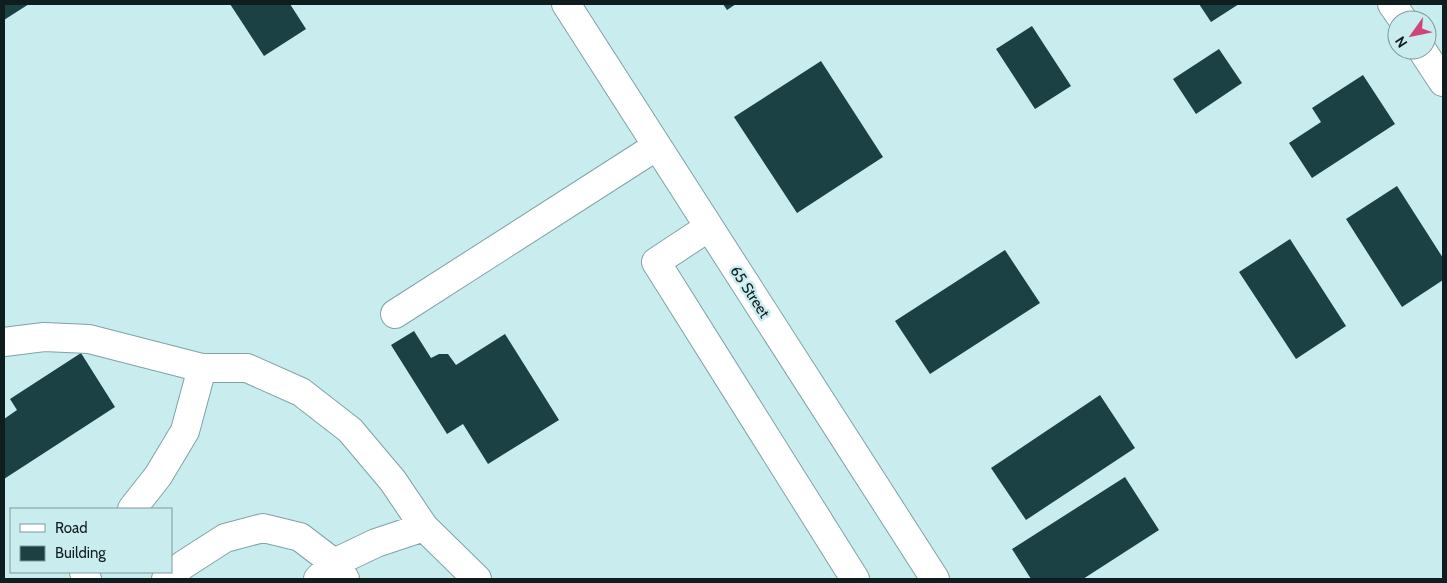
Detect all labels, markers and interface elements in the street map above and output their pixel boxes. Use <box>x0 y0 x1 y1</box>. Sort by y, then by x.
north arrow <box>1387 10 1437 60</box>
text: N <box>1391 33 1411 51</box>
street label: 65 Street <box>727 263 773 321</box>
legend <box>10 508 172 573</box>
text: Road <box>55 519 88 537</box>
text: Building <box>55 544 106 562</box>

